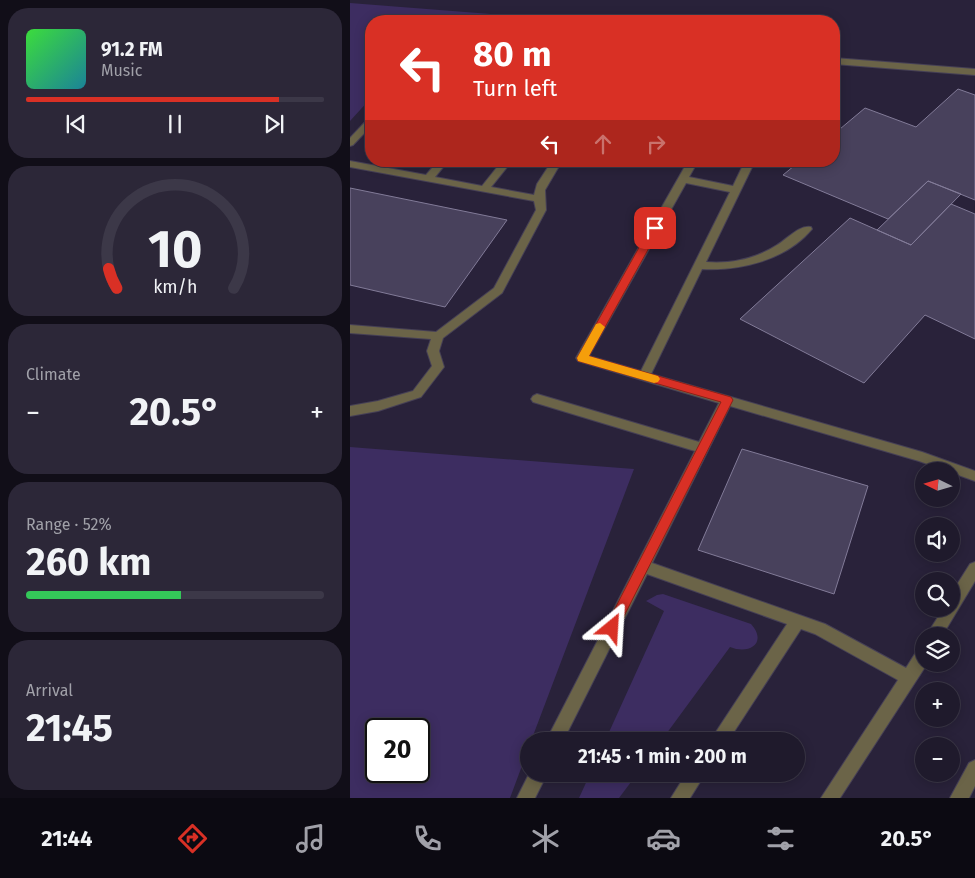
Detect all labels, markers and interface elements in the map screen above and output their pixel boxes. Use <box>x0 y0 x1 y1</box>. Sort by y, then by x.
text: 80 m <box>473 33 552 75</box>
icon: left <box>390 35 455 100</box>
text: 91.2 FM <box>101 38 163 61</box>
text: Music <box>101 61 142 80</box>
text: Turn left <box>473 75 557 102</box>
icon: previous <box>62 110 90 138</box>
icon: pause <box>161 110 189 138</box>
icon: next <box>260 110 288 138</box>
icon: left <box>536 130 564 158</box>
icon: ahead <box>589 130 617 158</box>
icon: right <box>642 130 670 158</box>
pin <box>634 207 676 249</box>
icon: arrive <box>641 214 669 242</box>
text: 10 <box>148 218 202 281</box>
text: km/h <box>153 276 197 298</box>
text: Climate <box>26 365 81 384</box>
text: 20.5° <box>129 389 221 435</box>
text: − <box>26 396 40 429</box>
text: + <box>310 396 324 429</box>
north arrow <box>915 462 960 508</box>
map controls <box>915 462 960 782</box>
text: Range · 52% <box>26 515 112 534</box>
button: sound <box>915 517 960 562</box>
text: 260 km <box>26 539 151 585</box>
button: search <box>915 572 960 617</box>
position arrow <box>585 601 637 653</box>
button: layers <box>915 627 960 672</box>
text: Arrival <box>26 681 73 700</box>
button: + <box>915 682 960 727</box>
text: 21:45 <box>26 705 113 751</box>
speed limit sign: 20 <box>365 718 430 783</box>
button: − <box>915 737 960 782</box>
text: 21:45 · 1 min · 200 m <box>578 745 747 768</box>
icon: directions <box>175 821 210 856</box>
icon: music <box>293 821 328 856</box>
icon: phone <box>410 821 445 856</box>
icon: climate <box>528 821 563 856</box>
icon: car <box>646 821 681 856</box>
icon: filters <box>763 821 798 856</box>
text: 21:44 <box>41 825 92 852</box>
text: 20.5° <box>881 825 934 852</box>

